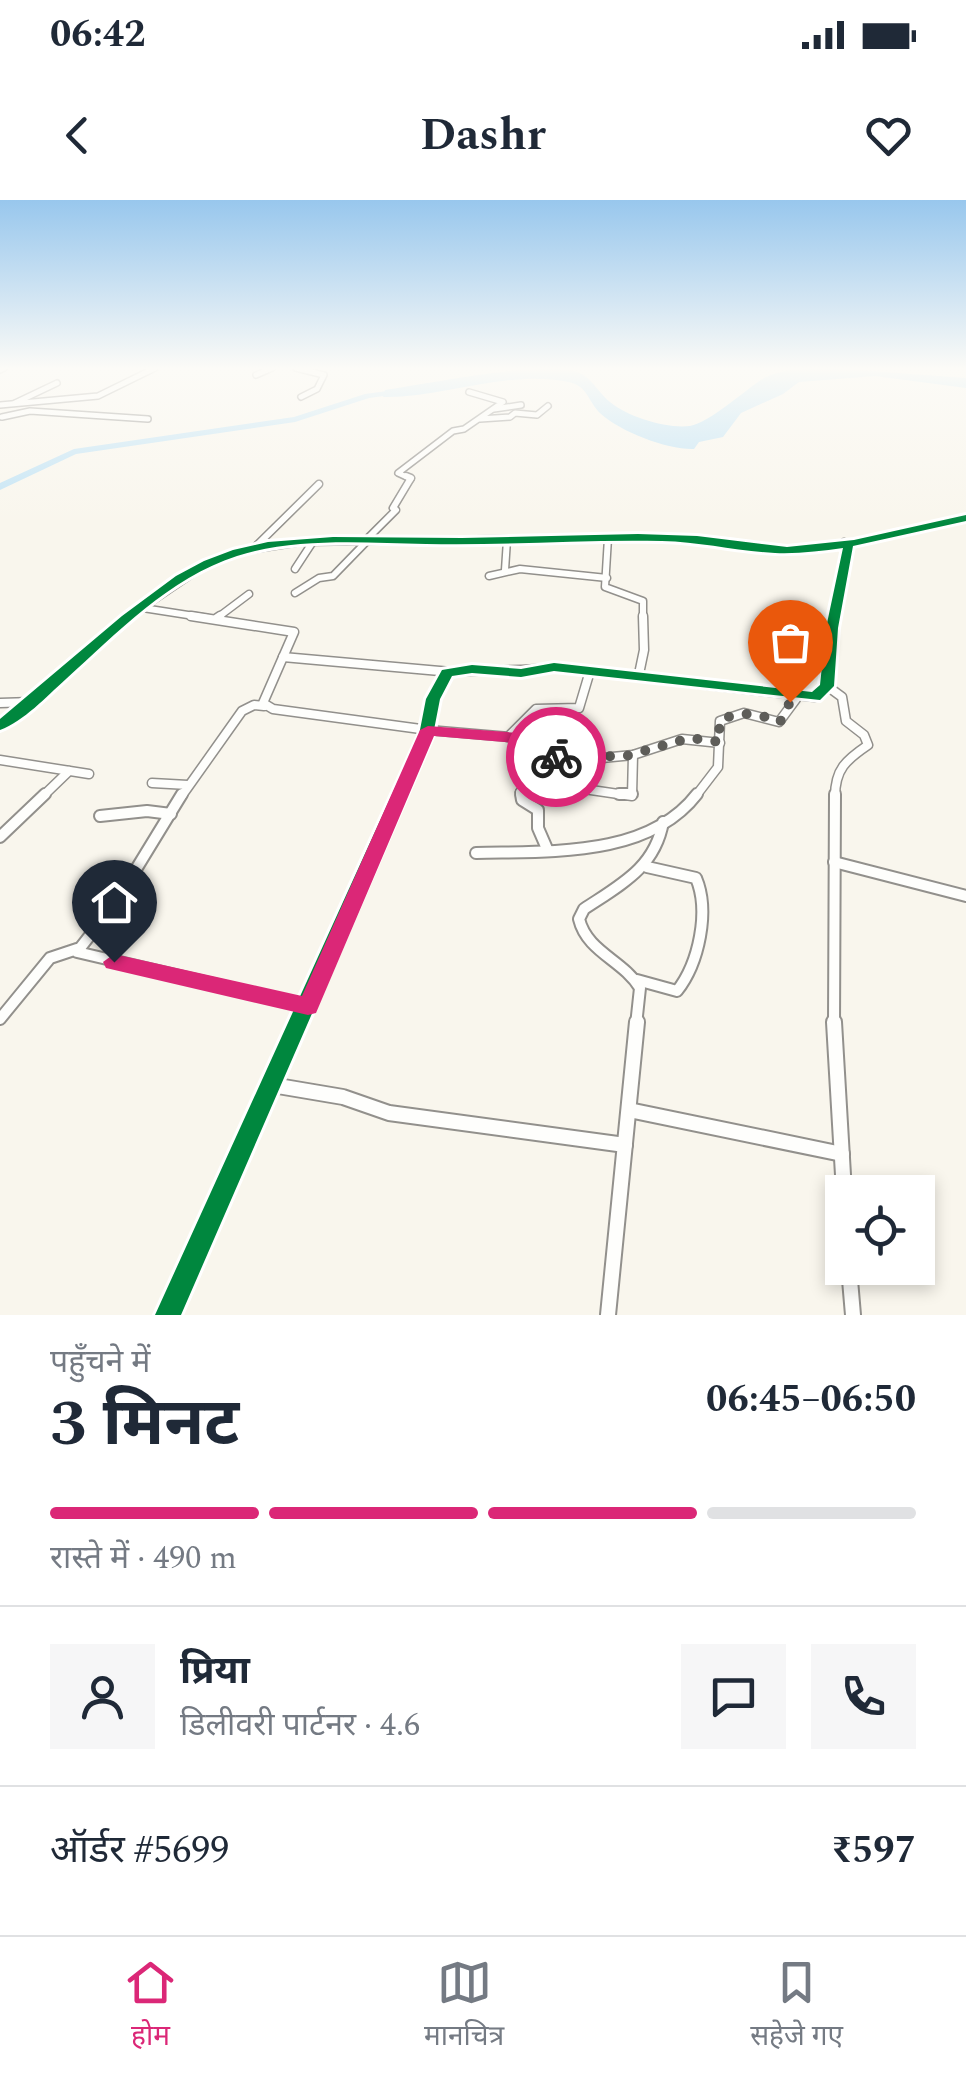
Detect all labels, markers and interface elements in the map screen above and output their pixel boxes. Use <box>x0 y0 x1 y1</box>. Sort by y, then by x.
text: 06:42 <box>50 6 145 64</box>
text: Dashr <box>420 101 546 170</box>
icon: back <box>50 108 105 163</box>
icon: heart <box>861 108 916 163</box>
pin <box>748 600 833 703</box>
icon: bag <box>763 615 818 670</box>
courier <box>506 707 606 807</box>
icon: bike <box>529 730 584 785</box>
pin <box>72 860 157 963</box>
icon: home <box>87 875 142 930</box>
map controls <box>825 1175 935 1285</box>
button: locate <box>825 1175 935 1285</box>
text: पहुँचने में <box>50 1338 150 1387</box>
text: 06:45–06:50 <box>706 1371 916 1429</box>
text: 3 मिनट <box>50 1375 239 1474</box>
text: रास्ते में · 490 m <box>50 1534 237 1583</box>
text: प्रिया <box>180 1643 250 1701</box>
button: person <box>50 1644 155 1749</box>
button: chat <box>681 1644 786 1749</box>
button: phone <box>811 1644 916 1749</box>
text: डिलीवरी पार्टनर · 4.6 <box>180 1701 420 1750</box>
text: ऑर्डर #5699 <box>50 1822 229 1880</box>
text: ₹597 <box>831 1822 916 1880</box>
tab: होम <box>123 1955 178 2058</box>
tab: मानचित्र <box>424 1955 504 2058</box>
tab: सहेजे गए <box>750 1955 843 2058</box>

